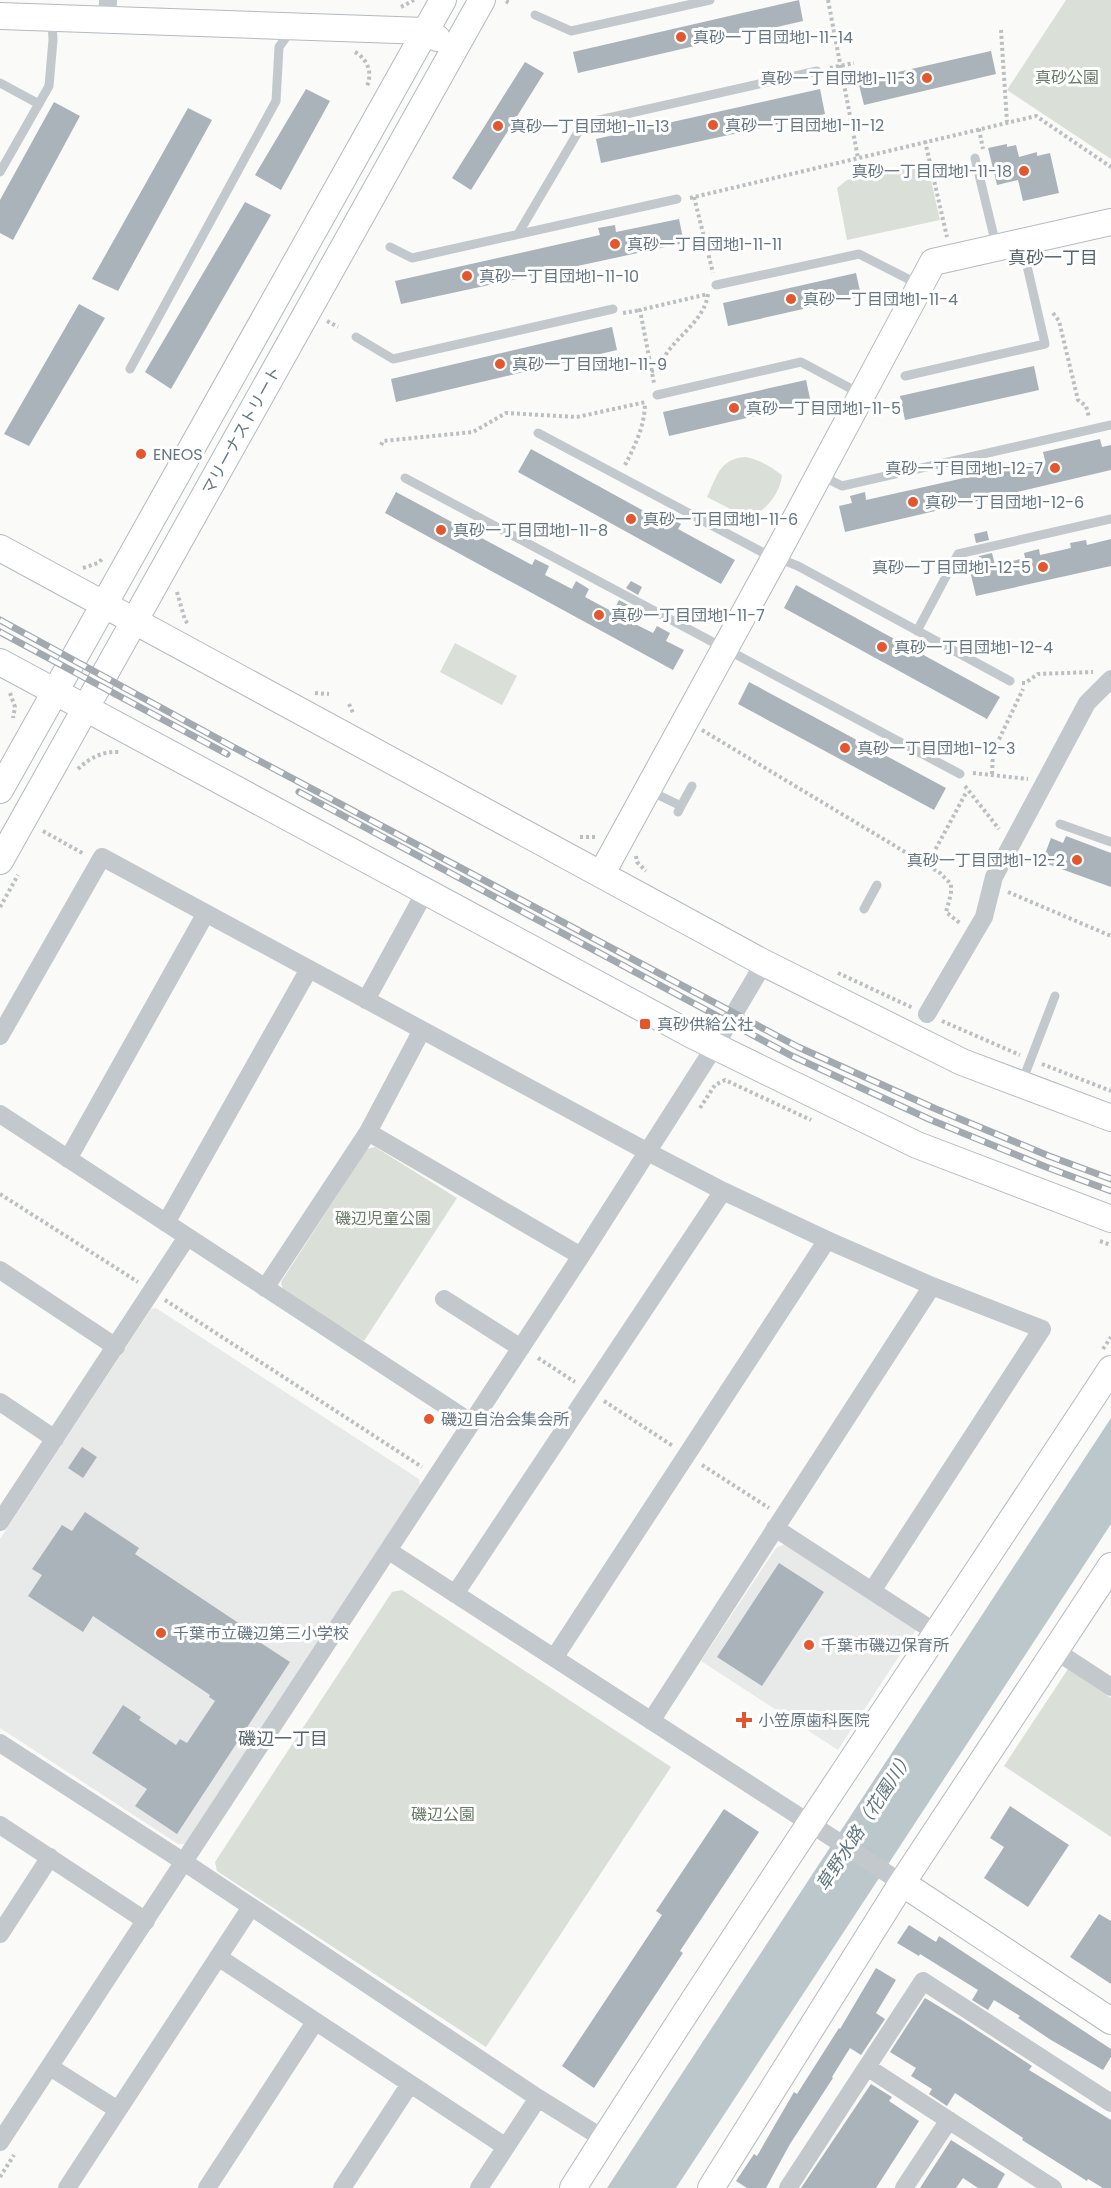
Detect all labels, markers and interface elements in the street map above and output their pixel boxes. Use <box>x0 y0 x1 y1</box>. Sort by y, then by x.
place label: 真砂一丁目団地1-11-14 <box>693 26 853 49</box>
marker: 真砂一丁目団地1-11-14 <box>674 30 688 44</box>
park label: 真砂公園 <box>1035 66 1099 89</box>
place label: 真砂一丁目団地1-11-3 <box>761 67 915 90</box>
marker: 真砂一丁目団地1-11-3 <box>920 71 934 85</box>
place label: 真砂一丁目団地1-11-12 <box>725 114 884 137</box>
place label: 真砂一丁目団地1-11-13 <box>510 115 670 138</box>
marker: 真砂一丁目団地1-11-12 <box>706 118 720 132</box>
marker: 真砂一丁目団地1-11-13 <box>491 119 505 133</box>
place label: 真砂一丁目団地1-11-18 <box>852 160 1012 183</box>
marker: 真砂一丁目団地1-11-18 <box>1017 164 1031 178</box>
place label: 真砂一丁目団地1-11-11 <box>627 233 782 256</box>
marker: 真砂一丁目団地1-11-11 <box>608 237 622 251</box>
district label: 真砂一丁目 <box>1008 245 1098 270</box>
place label: 真砂一丁目団地1-11-10 <box>479 265 639 288</box>
marker: 真砂一丁目団地1-11-10 <box>460 269 474 283</box>
place label: 真砂一丁目団地1-11-4 <box>803 288 958 311</box>
marker: 真砂一丁目団地1-11-4 <box>784 292 798 306</box>
place label: 真砂一丁目団地1-11-9 <box>512 353 667 376</box>
marker: 真砂一丁目団地1-11-9 <box>493 357 507 371</box>
street label: マリーナストリート <box>196 362 286 499</box>
place label: 真砂一丁目団地1-11-5 <box>746 397 901 420</box>
marker: 真砂一丁目団地1-11-5 <box>727 401 741 415</box>
place label: ENEOS <box>153 443 203 466</box>
marker: ENEOS <box>134 447 148 461</box>
place label: 真砂一丁目団地1-12-7 <box>885 457 1043 480</box>
marker: 真砂一丁目団地1-12-7 <box>1048 461 1062 475</box>
place label: 真砂一丁目団地1-12-6 <box>925 491 1084 514</box>
marker: 真砂一丁目団地1-12-6 <box>906 495 920 509</box>
place label: 真砂一丁目団地1-11-6 <box>643 508 798 531</box>
marker: 真砂一丁目団地1-11-6 <box>624 512 638 526</box>
place label: 真砂一丁目団地1-11-8 <box>453 519 608 542</box>
marker: 真砂一丁目団地1-11-8 <box>434 523 448 537</box>
place label: 真砂一丁目団地1-12-5 <box>872 556 1031 579</box>
marker: 真砂一丁目団地1-12-5 <box>1036 560 1050 574</box>
place label: 真砂一丁目団地1-11-7 <box>611 604 765 627</box>
marker: 真砂一丁目団地1-11-7 <box>592 608 606 622</box>
place label: 真砂一丁目団地1-12-4 <box>894 636 1053 659</box>
marker: 真砂一丁目団地1-12-4 <box>875 640 889 654</box>
place label: 真砂一丁目団地1-12-3 <box>857 737 1016 760</box>
marker: 真砂一丁目団地1-12-3 <box>838 741 852 755</box>
place label: 真砂一丁目団地1-12-2 <box>907 849 1065 872</box>
marker: 真砂一丁目団地1-12-2 <box>1070 853 1084 867</box>
place label: 真砂供給公社 <box>657 1013 753 1036</box>
marker: 真砂供給公社 <box>638 1017 652 1031</box>
park label: 磯辺児童公園 <box>335 1207 431 1230</box>
place label: 磯辺自治会集会所 <box>441 1408 569 1431</box>
marker: 磯辺自治会集会所 <box>422 1412 436 1426</box>
place label: 千葉市立磯辺第三小学校 <box>173 1622 349 1645</box>
marker: 千葉市立磯辺第三小学校 <box>154 1626 168 1640</box>
place label: 千葉市磯辺保育所 <box>821 1634 949 1657</box>
marker: 千葉市磯辺保育所 <box>802 1638 816 1652</box>
place label: 小笠原歯科医院 <box>758 1709 870 1732</box>
marker: 小笠原歯科医院 <box>735 1711 753 1729</box>
district label: 磯辺一丁目 <box>238 1726 328 1751</box>
water label: 草野水路（花園川） <box>810 1746 919 1895</box>
park label: 磯辺公園 <box>411 1803 475 1826</box>

